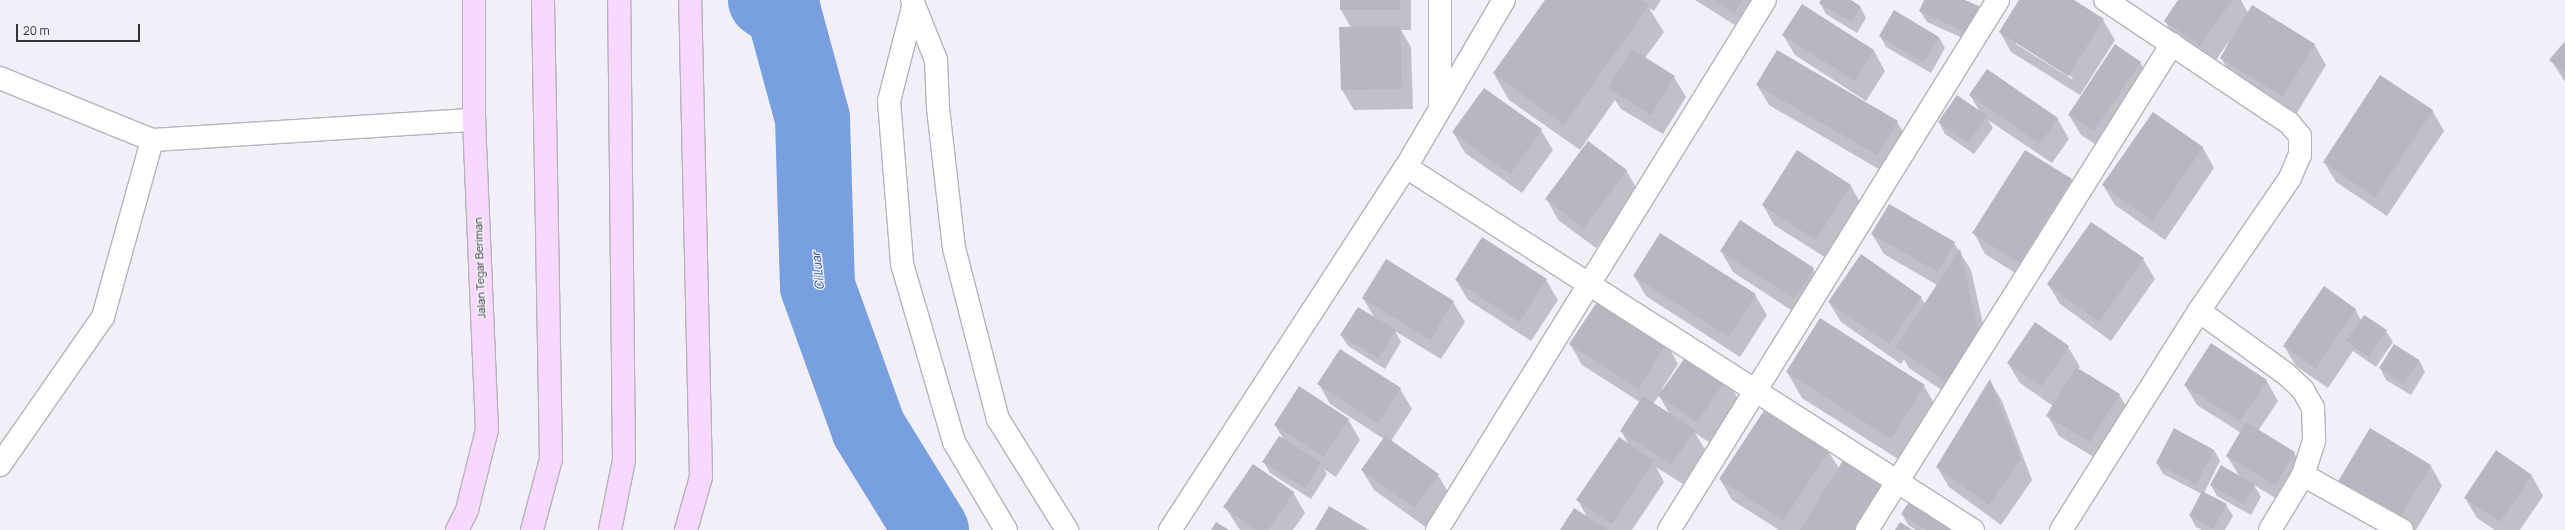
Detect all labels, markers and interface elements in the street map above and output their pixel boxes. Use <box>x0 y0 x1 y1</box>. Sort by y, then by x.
scale bar <box>18 16 142 42</box>
text: 20 m <box>23 22 50 39</box>
street label: Jalan Tegar Beriman <box>472 217 488 319</box>
water label: Ci Luar <box>809 251 827 291</box>

